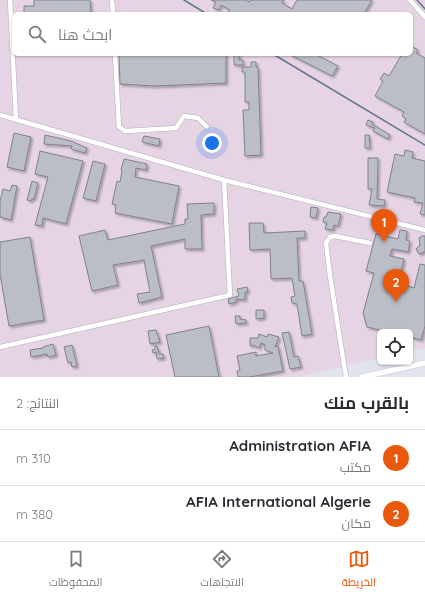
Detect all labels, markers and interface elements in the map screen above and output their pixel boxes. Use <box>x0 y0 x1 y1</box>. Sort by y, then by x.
search box <box>12 12 413 56</box>
icon: search <box>26 23 48 45</box>
text: ابحث هنا <box>58 25 112 44</box>
your location <box>202 133 222 153</box>
pin: 1 <box>371 209 397 242</box>
pin: 2 <box>383 269 409 302</box>
map controls <box>377 329 413 365</box>
button: locate <box>377 329 413 365</box>
text: بالقرب منك <box>324 392 409 413</box>
text: النتائج: 2 <box>16 395 59 411</box>
text: Administration AFIA <box>229 436 371 455</box>
text: 310 m <box>16 450 51 466</box>
text: 1 <box>393 450 399 466</box>
text: مكتب <box>340 459 371 475</box>
text: AFIA International Algerie <box>186 492 371 511</box>
text: 380 m <box>16 506 53 522</box>
text: 2 <box>392 506 400 522</box>
text: مكان <box>342 515 371 531</box>
tab: المحفوظات <box>49 548 102 592</box>
tab: الاتجاهات <box>200 548 244 592</box>
tab: الخريطة <box>342 548 376 592</box>

